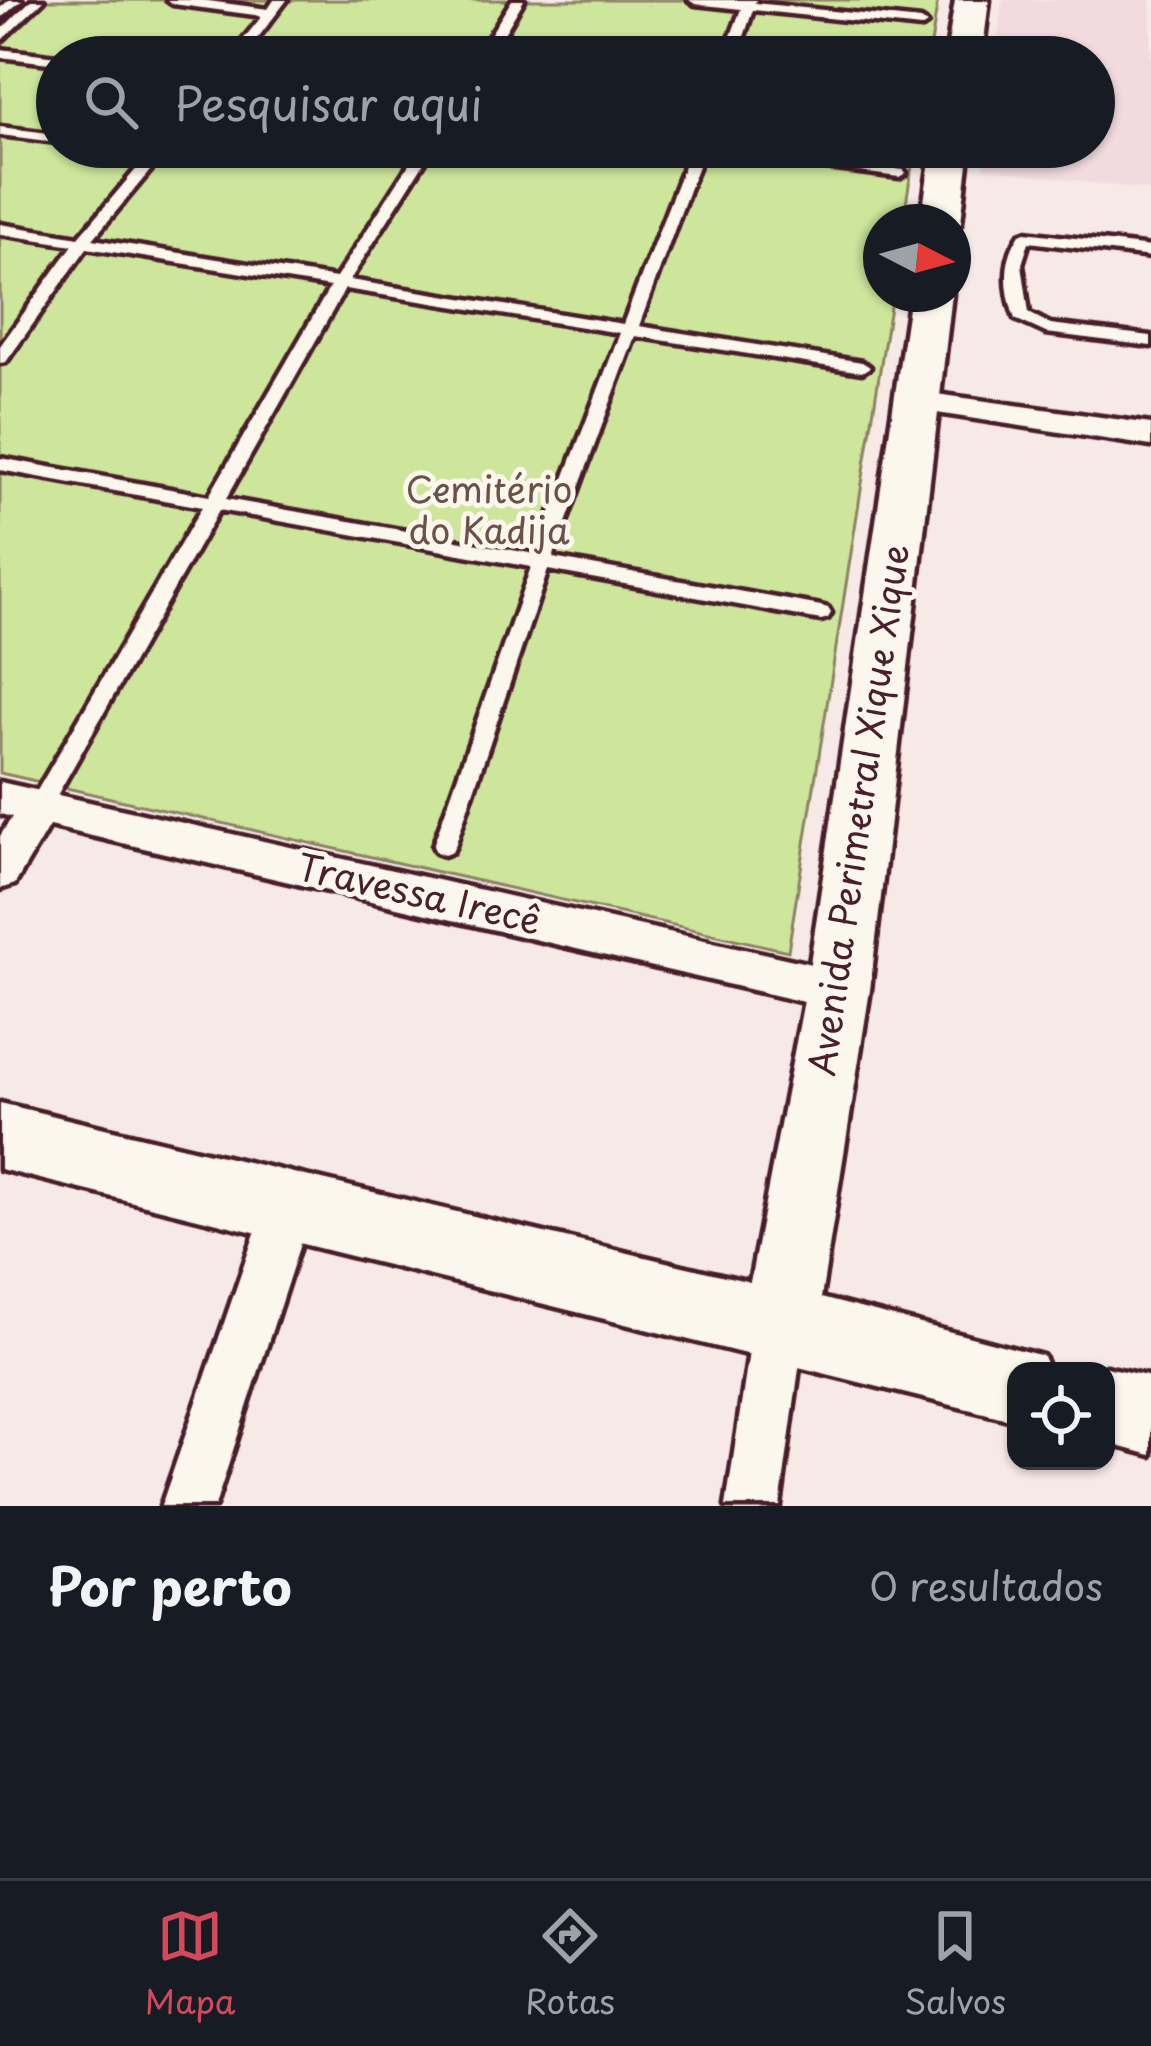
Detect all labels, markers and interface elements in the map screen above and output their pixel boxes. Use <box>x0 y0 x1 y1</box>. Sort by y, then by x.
search box <box>36 36 1115 168</box>
text: Pesquisar aqui <box>174 68 483 136</box>
icon: search <box>78 69 144 135</box>
north arrow <box>863 204 971 312</box>
park label: Cemitério do Kadija <box>405 461 573 556</box>
street label: Avenida Perimetral Xique Xique <box>793 540 921 1079</box>
street label: Travessa Irecê <box>292 838 547 946</box>
map controls <box>1007 1362 1115 1470</box>
button: locate <box>1007 1362 1115 1470</box>
text: Por perto <box>48 1546 292 1623</box>
text: 0 resultados <box>869 1555 1103 1614</box>
tab: Mapa <box>145 1903 236 2025</box>
tab: Rotas <box>525 1903 615 2025</box>
tab: Salvos <box>904 1903 1006 2025</box>

